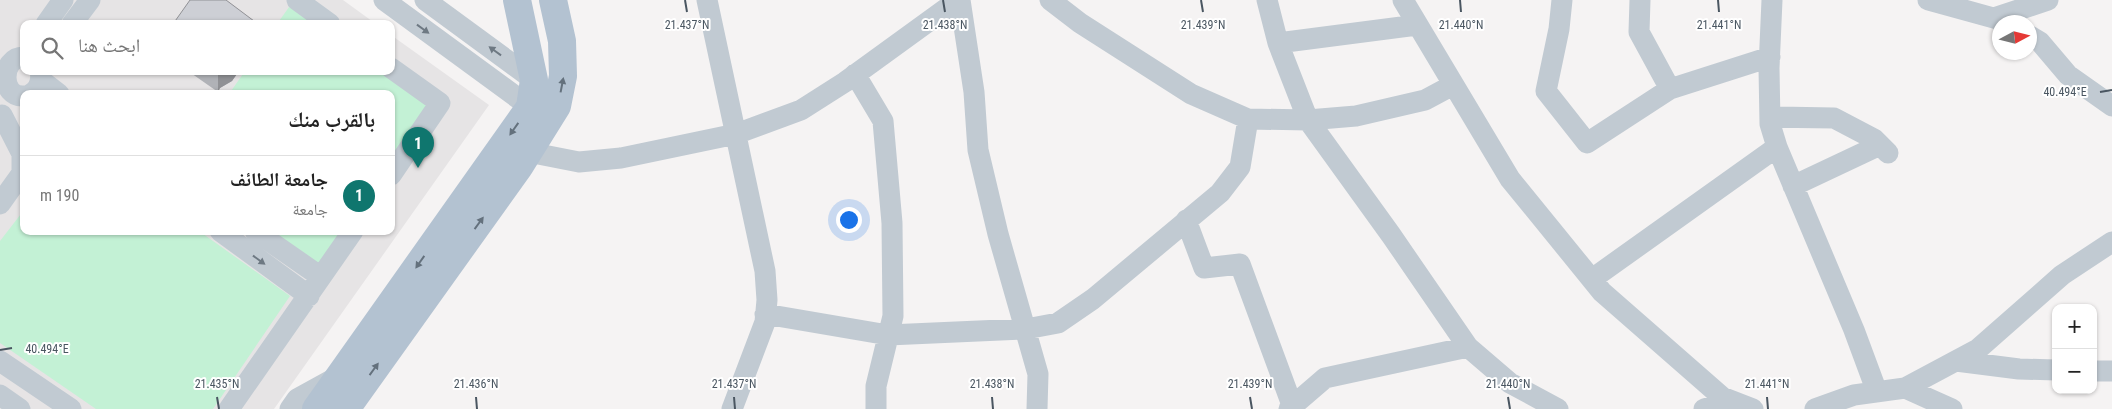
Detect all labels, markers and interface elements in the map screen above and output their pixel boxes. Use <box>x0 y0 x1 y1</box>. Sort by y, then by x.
north arrow <box>1992 15 2037 60</box>
text: 21.437°N <box>665 18 709 32</box>
text: 21.438°N <box>923 18 967 32</box>
text: 21.439°N <box>1181 18 1225 32</box>
text: 21.440°N <box>1439 18 1483 32</box>
text: 21.441°N <box>1697 18 1741 32</box>
search box <box>20 20 395 75</box>
one-way arrow <box>416 24 430 34</box>
icon: search <box>38 34 66 62</box>
text: ابحث هنا <box>78 34 140 57</box>
one-way arrow <box>488 46 502 56</box>
one-way arrow <box>558 76 566 92</box>
text: 40.494°E <box>2043 85 2087 99</box>
text: بالقرب منك <box>288 108 375 132</box>
one-way arrow <box>509 122 519 136</box>
pin: 1 <box>402 127 434 168</box>
text: جامعة الطائف <box>230 168 328 191</box>
text: 190 m <box>40 186 79 205</box>
text: 1 <box>355 186 363 205</box>
text: جامعة <box>293 200 328 219</box>
your location <box>836 207 862 233</box>
one-way arrow <box>474 216 484 230</box>
one-way arrow <box>252 255 266 265</box>
one-way arrow <box>415 255 425 268</box>
map controls <box>2052 304 2097 394</box>
button: + <box>2052 304 2097 349</box>
text: 40.494°E <box>25 342 69 356</box>
button: − <box>2052 349 2097 394</box>
one-way arrow <box>369 363 380 376</box>
text: 21.435°N <box>195 377 239 391</box>
text: 21.436°N <box>454 377 498 391</box>
text: 21.437°N <box>712 377 756 391</box>
text: 21.438°N <box>970 377 1014 391</box>
text: 21.439°N <box>1228 377 1272 391</box>
text: 21.440°N <box>1486 377 1530 391</box>
text: 21.441°N <box>1745 377 1789 391</box>

